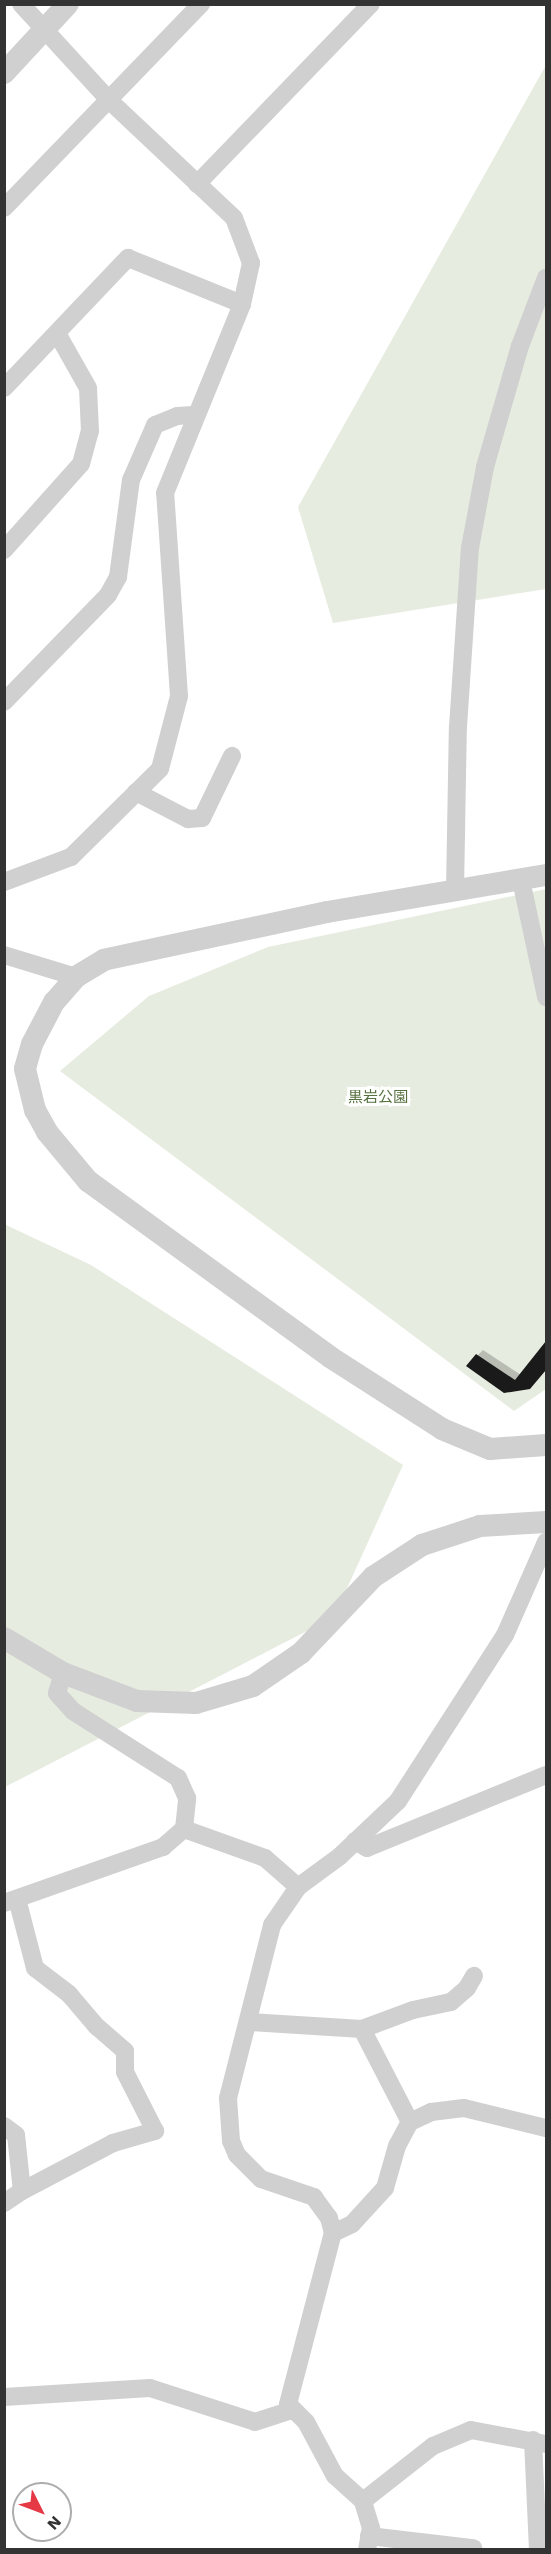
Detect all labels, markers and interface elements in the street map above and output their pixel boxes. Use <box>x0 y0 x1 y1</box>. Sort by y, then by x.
park label: 黒岩公園 <box>348 1089 408 1107</box>
north arrow <box>12 2482 72 2542</box>
text: N <box>43 2512 65 2534</box>

